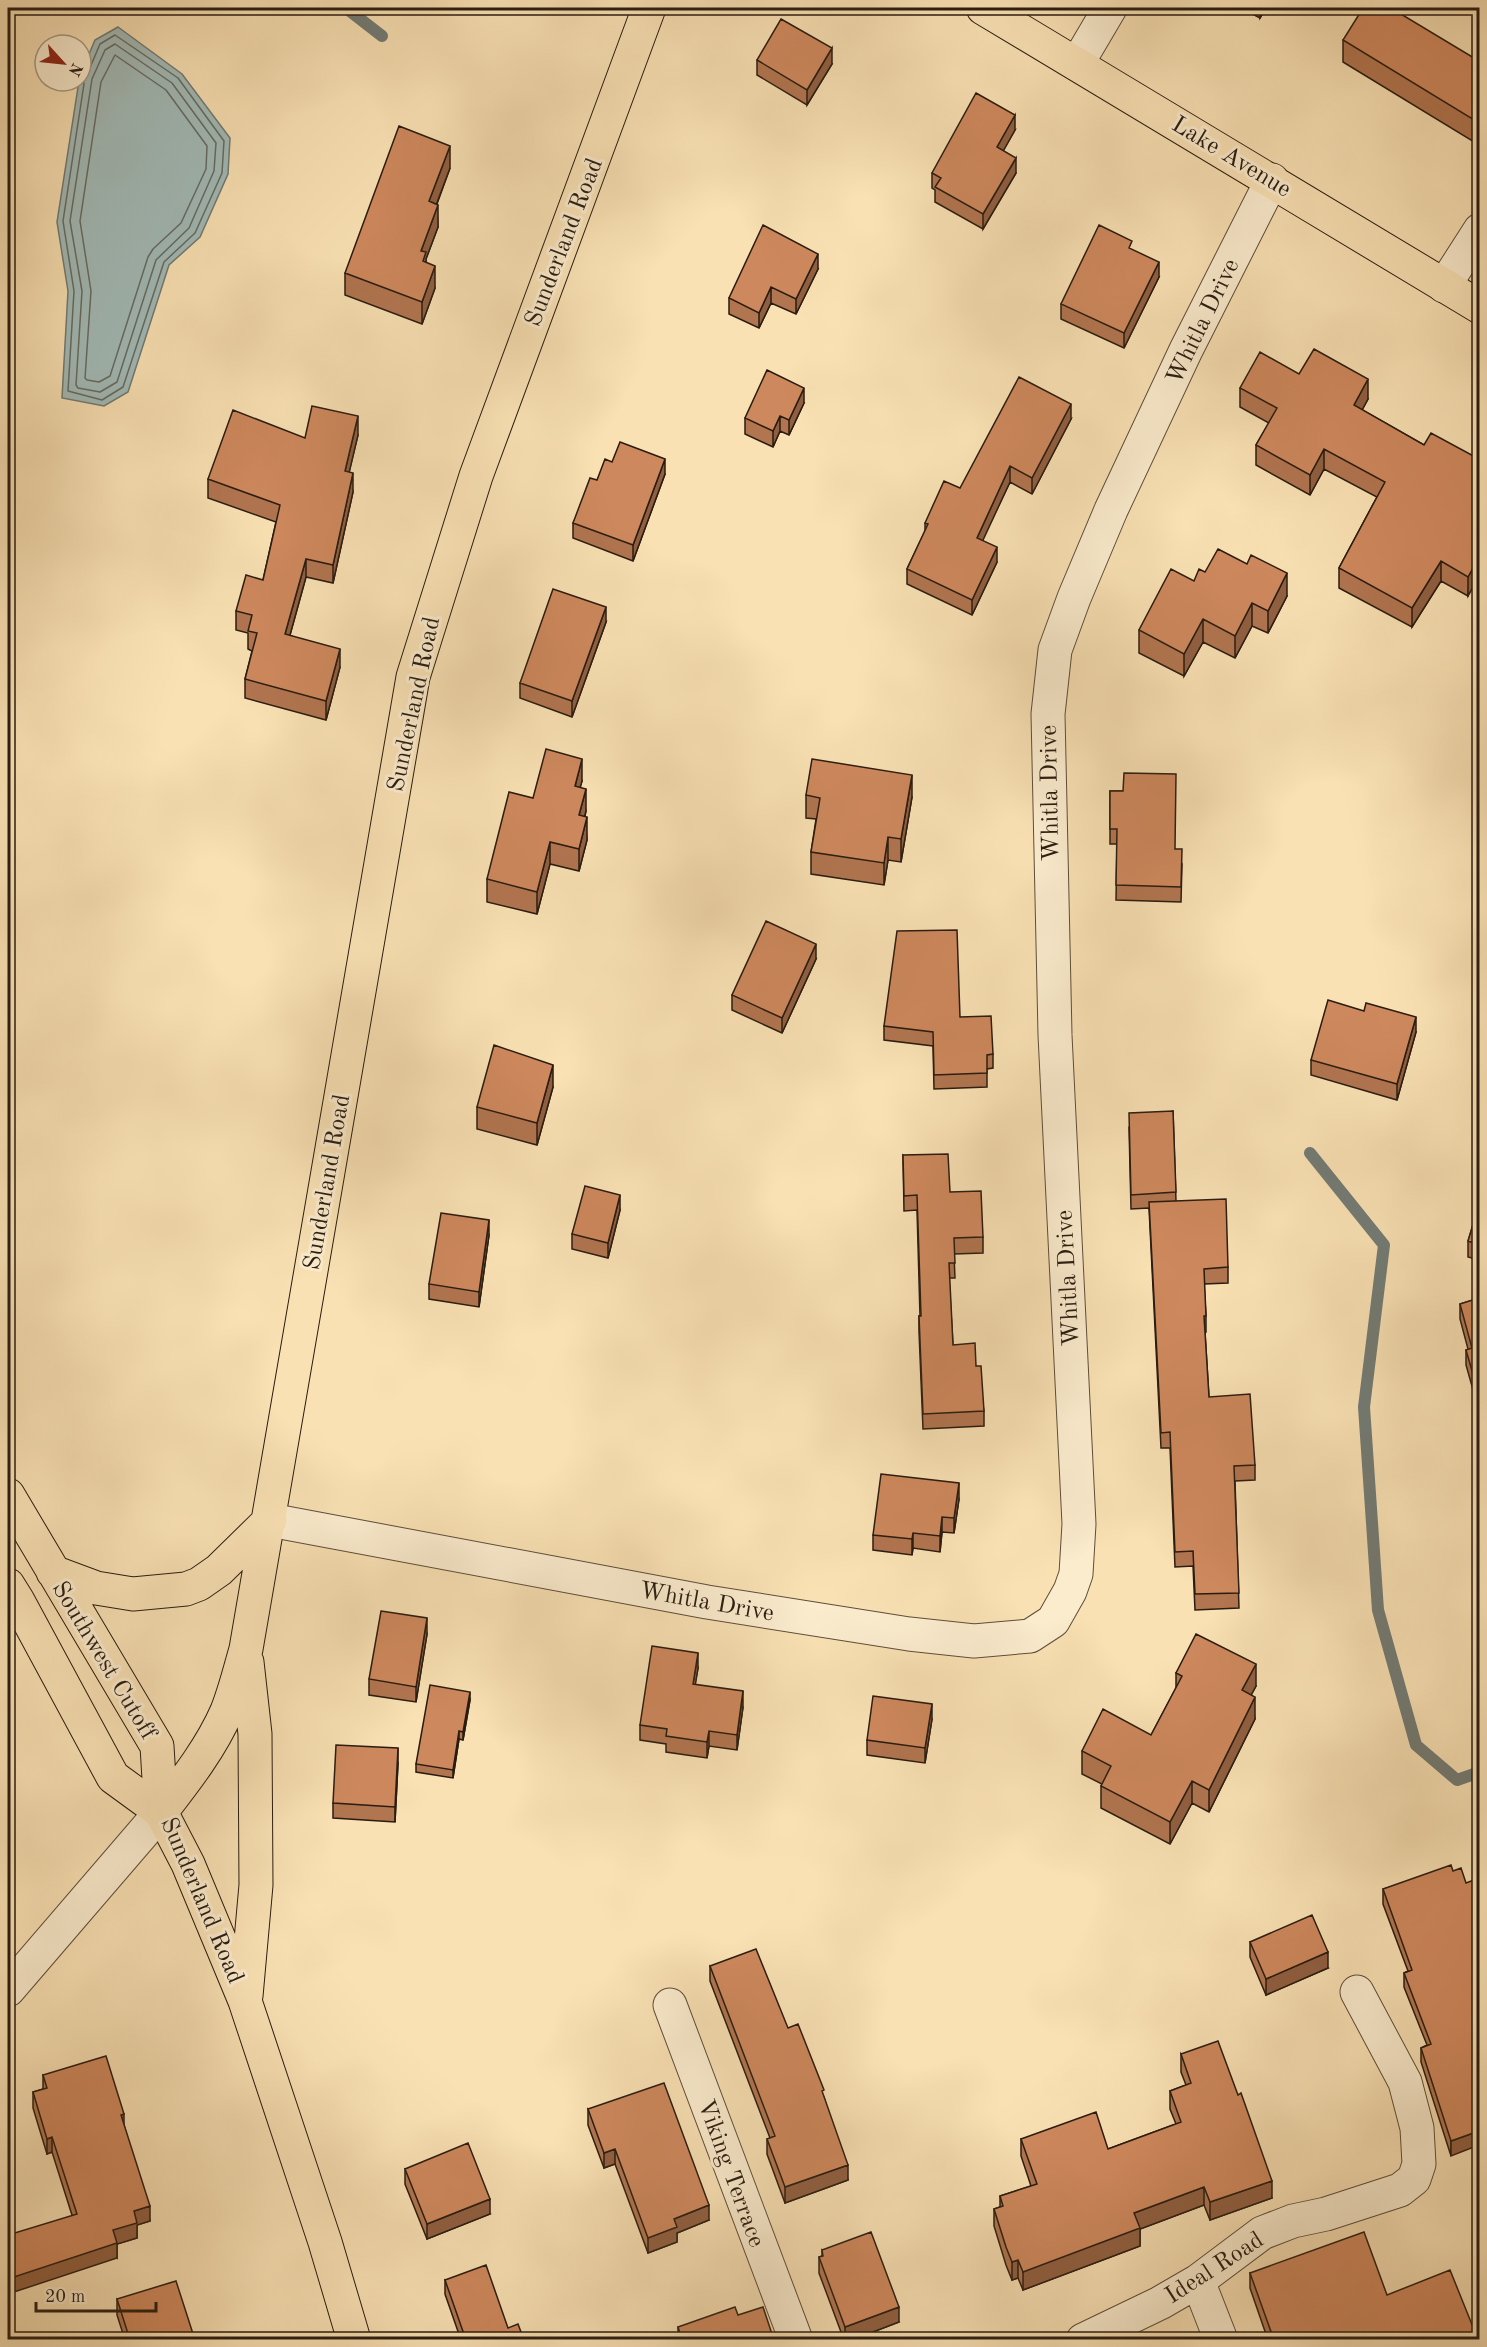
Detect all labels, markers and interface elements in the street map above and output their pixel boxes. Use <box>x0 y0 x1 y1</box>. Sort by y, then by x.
north arrow <box>33 33 93 93</box>
text: N <box>64 60 84 79</box>
street label: Lake Avenue <box>1167 113 1295 203</box>
street label: Sunderland Road <box>522 155 608 330</box>
street label: Whitla Drive <box>1163 255 1244 388</box>
street label: Sunderland Road <box>385 615 445 794</box>
street label: Whitla Drive <box>1038 725 1064 861</box>
street label: Sunderland Road <box>301 1093 355 1272</box>
street label: Whitla Drive <box>1053 1209 1085 1347</box>
street label: Southwest Cutoff <box>47 1578 161 1745</box>
street label: Whitla Drive <box>637 1579 776 1627</box>
street label: Sunderland Road <box>155 1814 247 1987</box>
street label: Viking Terrace <box>692 2097 768 2251</box>
street label: Ideal Road <box>1162 2228 1268 2309</box>
scale bar <box>36 2275 156 2313</box>
text: 20 m <box>45 2288 85 2306</box>

